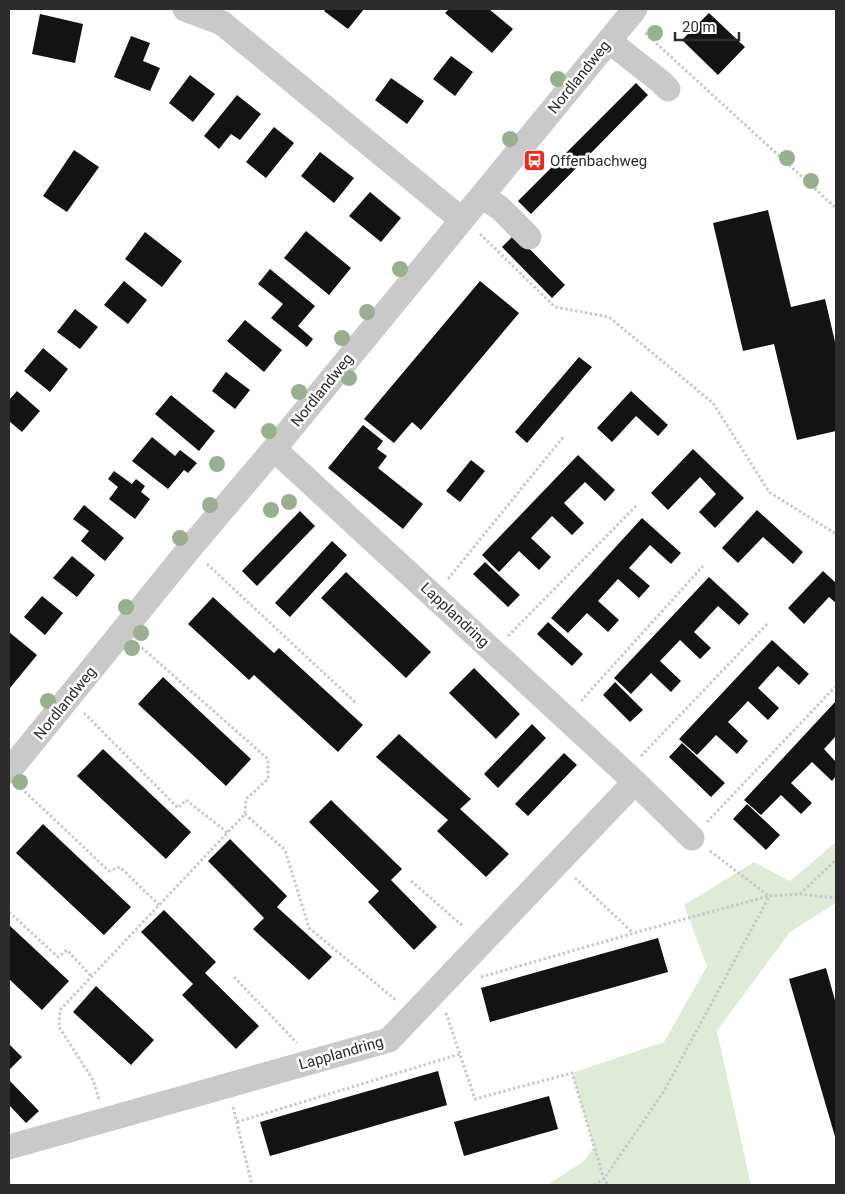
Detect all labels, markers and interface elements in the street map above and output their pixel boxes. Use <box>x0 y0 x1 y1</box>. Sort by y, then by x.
scale bar <box>675 10 739 42</box>
text: 20 m <box>682 18 716 36</box>
street label: Nordlandweg <box>544 37 614 117</box>
bus stop icon: Offenbachweg <box>522 149 546 173</box>
place label: Offenbachweg <box>550 152 647 170</box>
street label: Nordlandweg <box>287 350 357 430</box>
street label: Lapplandring <box>417 579 493 651</box>
street label: Nordlandweg <box>30 663 100 743</box>
street label: Lapplandring <box>297 1032 385 1074</box>

